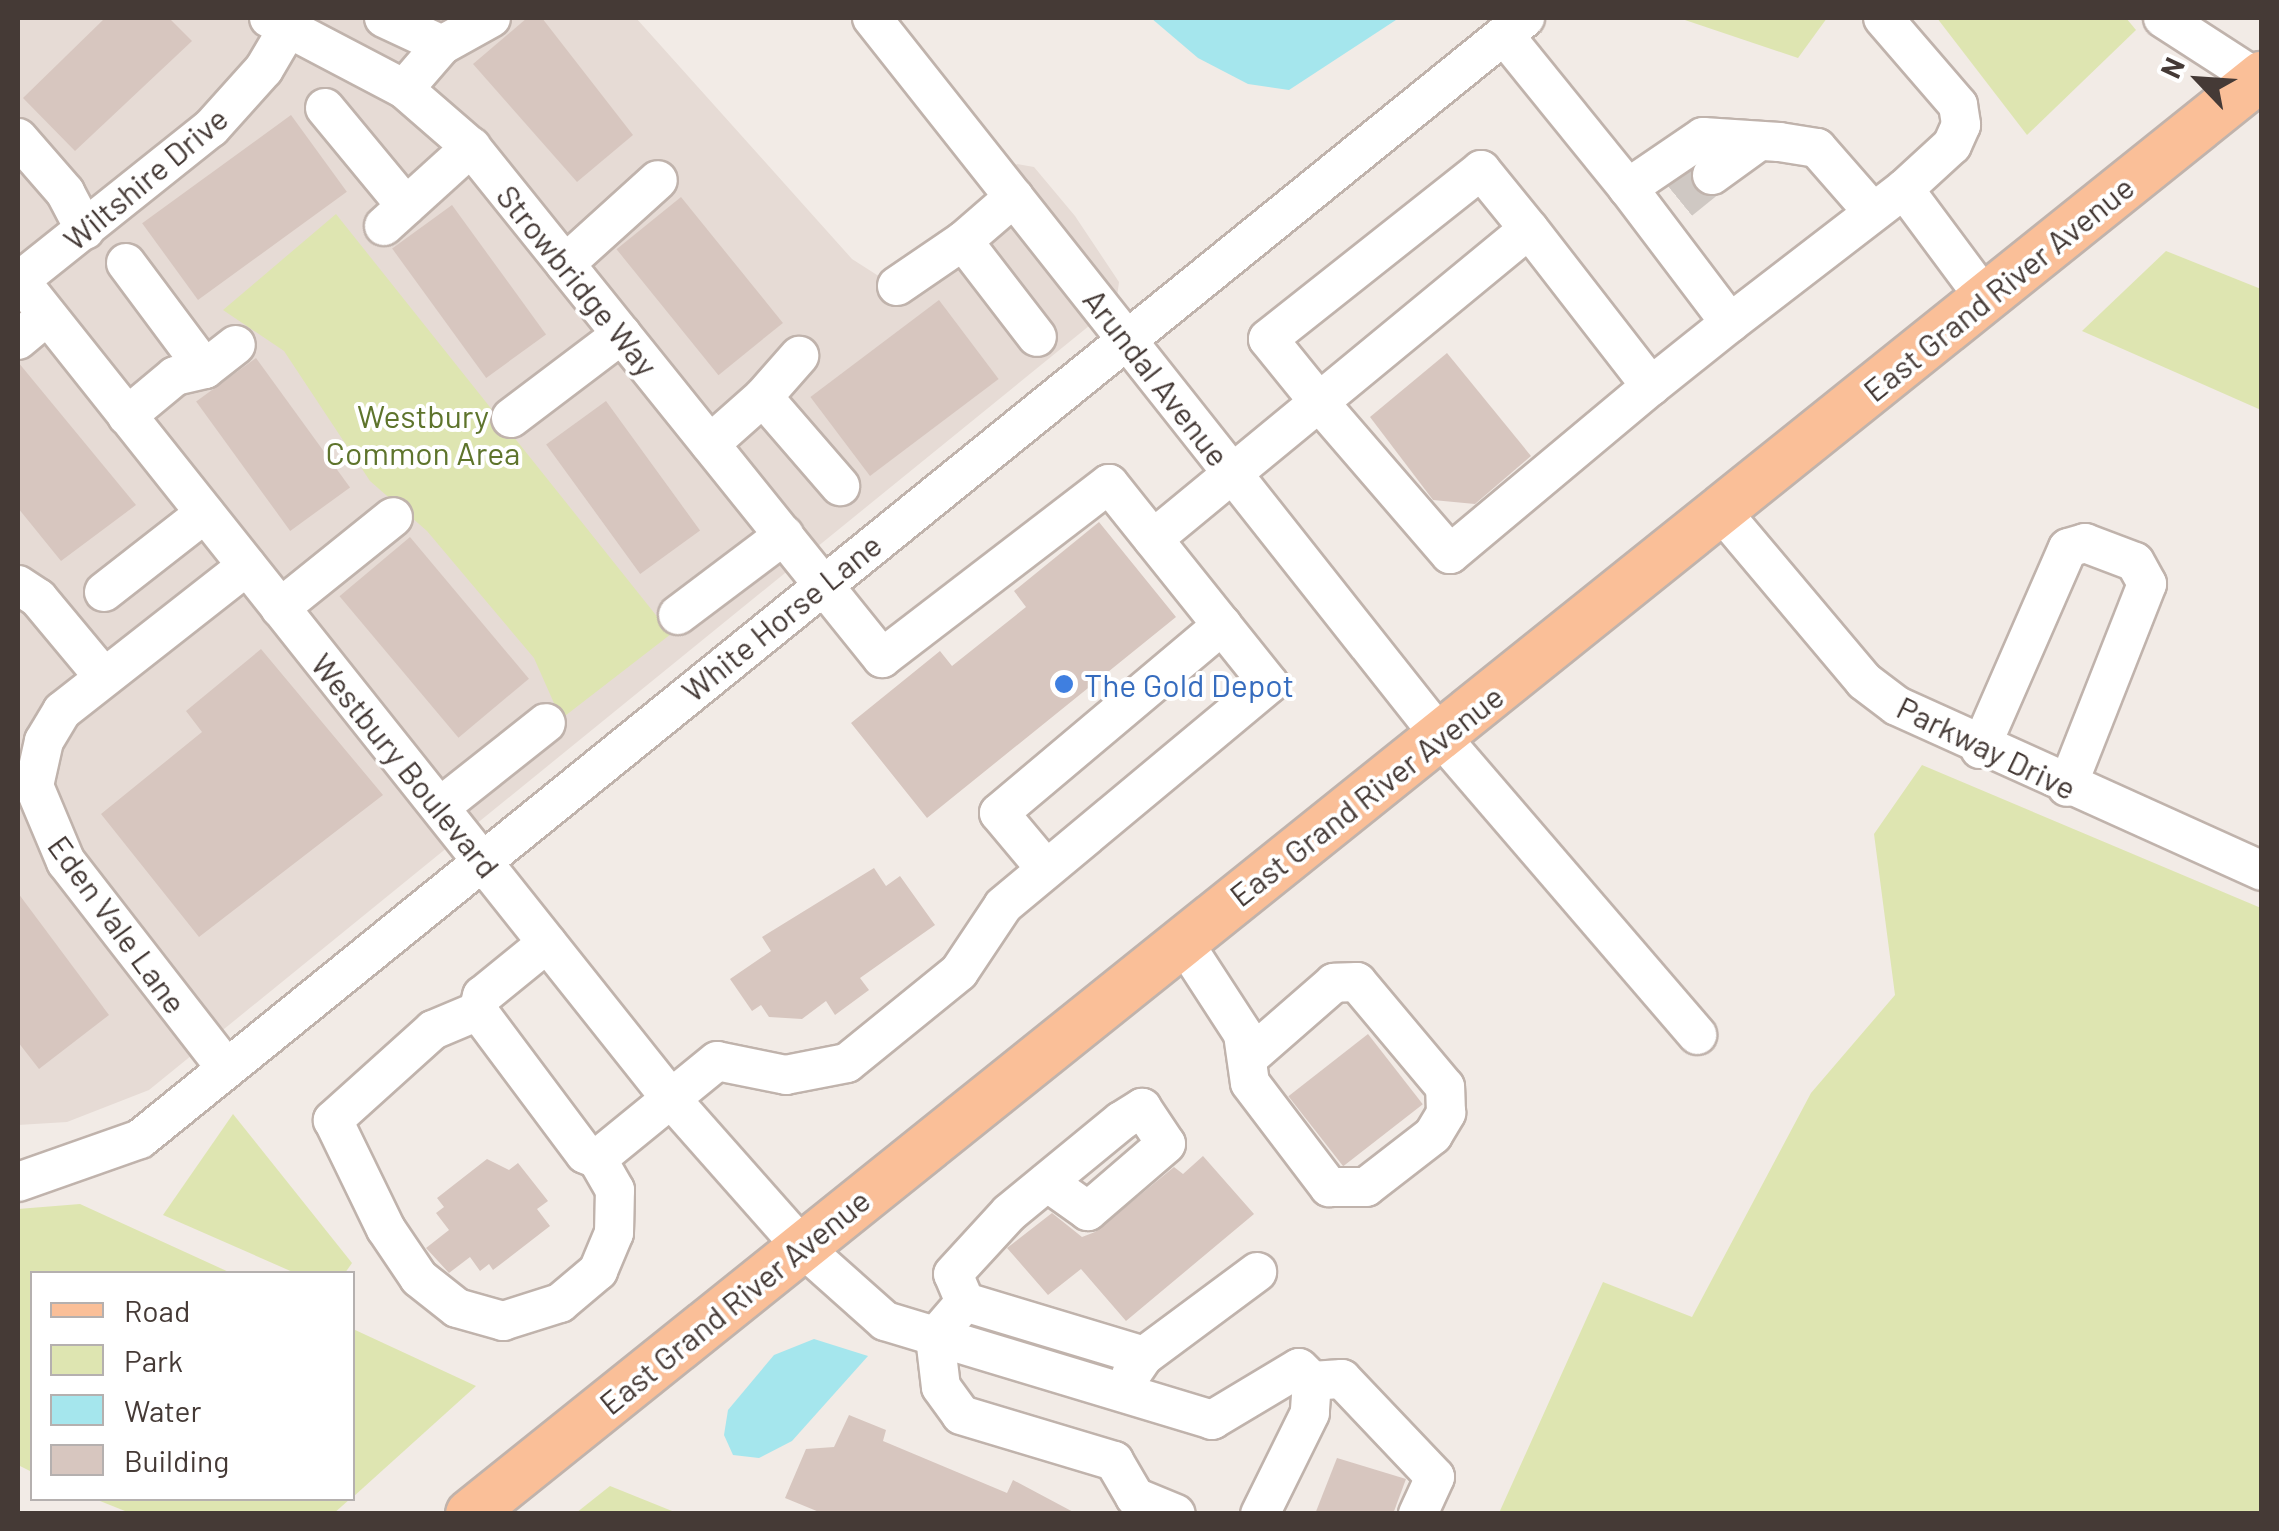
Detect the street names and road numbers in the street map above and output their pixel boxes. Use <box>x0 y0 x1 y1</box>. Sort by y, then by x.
street label: Wiltshire Drive <box>55 98 235 258</box>
street label: East Grand River Avenue <box>1855 167 2141 409</box>
street label: Strowbridge Way <box>489 177 667 383</box>
street label: Arundal Avenue <box>1076 281 1238 473</box>
street label: White Horse Lane <box>674 525 888 709</box>
street label: Westbury Boulevard <box>304 645 508 885</box>
street label: East Grand River Avenue <box>1221 676 1511 914</box>
street label: Parkway Drive <box>1891 687 2083 807</box>
street label: Eden Vale Lane <box>41 828 195 1020</box>
street label: East Grand River Avenue <box>591 1180 877 1422</box>

